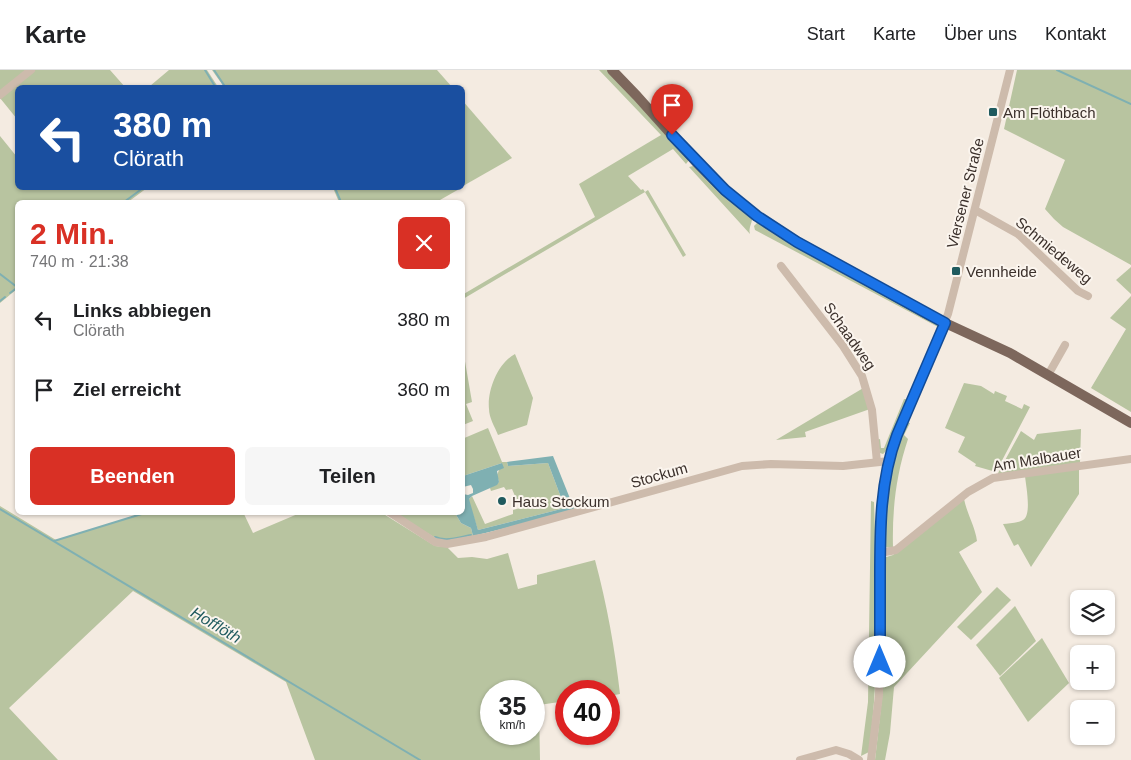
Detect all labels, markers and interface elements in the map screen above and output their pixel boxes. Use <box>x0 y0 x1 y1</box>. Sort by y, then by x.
text: Karte <box>25 21 86 48</box>
text: Start <box>807 24 845 44</box>
text: Karte <box>873 24 916 44</box>
text: Über uns <box>944 24 1017 44</box>
text: Kontakt <box>1045 24 1106 44</box>
pin <box>651 84 693 135</box>
icon: arrive <box>658 91 686 119</box>
place label: Am Flöthbach <box>1003 104 1096 121</box>
icon: left <box>30 105 95 170</box>
text: 380 m <box>113 105 212 144</box>
marker: Am Flöthbach <box>987 106 999 118</box>
street label: Viersener Straße <box>943 136 987 250</box>
text: Clörath <box>113 146 184 171</box>
street label: Schmiedeweg <box>1012 213 1096 287</box>
text: 2 Min. <box>30 217 115 250</box>
button: close <box>398 217 450 269</box>
text: 740 m · 21:38 <box>30 253 129 270</box>
place label: Vennheide <box>966 263 1037 280</box>
marker: Vennheide <box>950 265 962 277</box>
street label: Schaadweg <box>821 299 879 373</box>
text: Links abbiegen <box>73 300 211 321</box>
icon: left <box>30 306 58 334</box>
text: 380 m <box>397 309 450 330</box>
text: Clörath <box>73 322 125 339</box>
icon: arrive <box>30 376 58 404</box>
text: Ziel erreicht <box>73 379 181 400</box>
text: 360 m <box>397 379 450 400</box>
street label: Am Malbauer <box>992 444 1082 474</box>
button: Beenden <box>30 447 235 505</box>
button: Teilen <box>245 447 450 505</box>
street label: Stockum <box>629 459 689 491</box>
place label: Haus Stockum <box>512 493 610 510</box>
marker: Haus Stockum <box>496 495 508 507</box>
map controls <box>1070 590 1115 745</box>
button: layers <box>1070 590 1115 635</box>
water label: Hofflöth <box>188 604 244 647</box>
position arrow <box>853 635 905 687</box>
button: + <box>1070 645 1115 690</box>
speed limit sign: 40 <box>555 680 620 745</box>
text: 35 <box>499 692 526 720</box>
button: − <box>1070 700 1115 745</box>
text: km/h <box>499 718 526 732</box>

